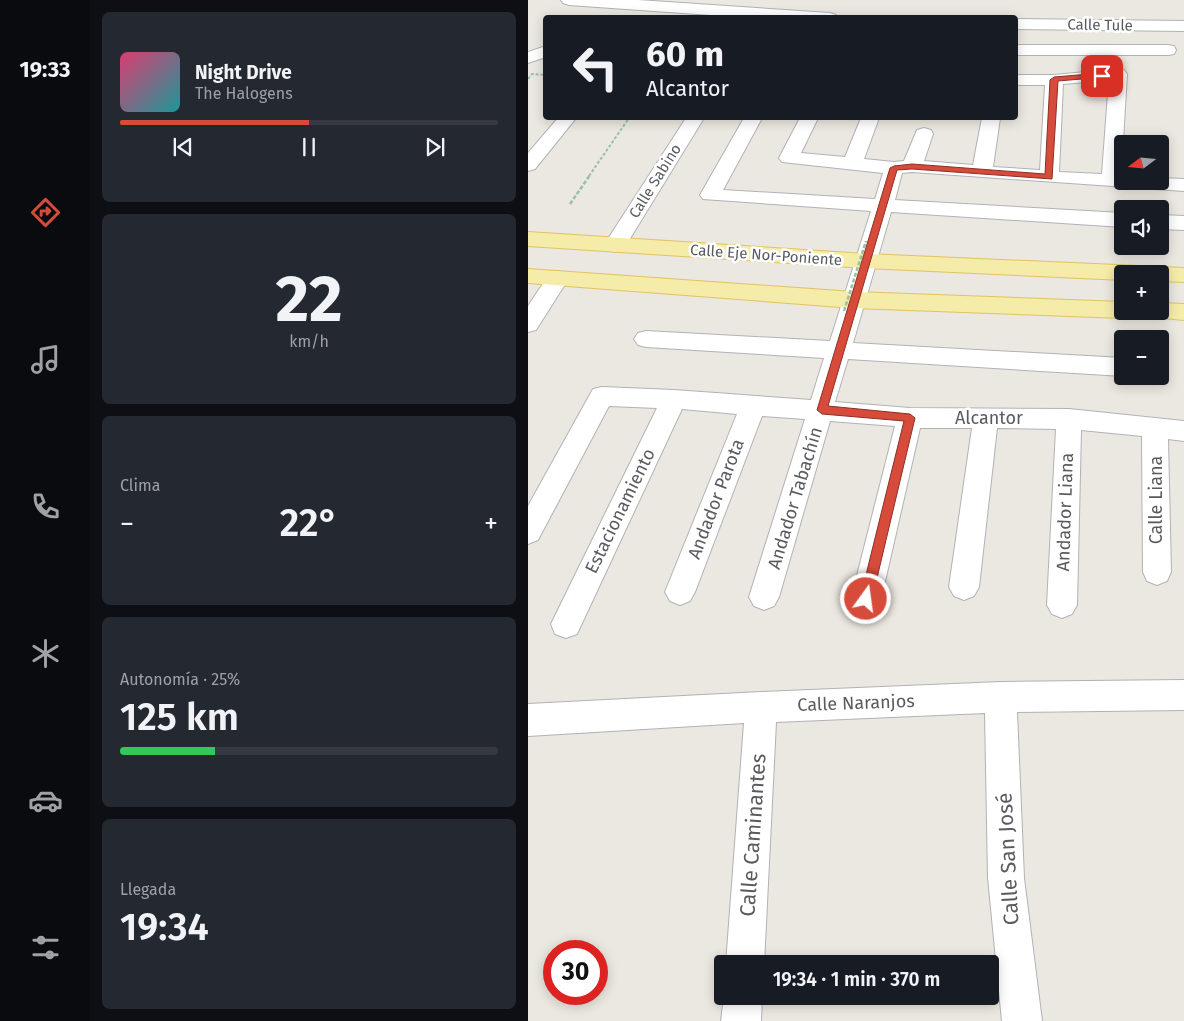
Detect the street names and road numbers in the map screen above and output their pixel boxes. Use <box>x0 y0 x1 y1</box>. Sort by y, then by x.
street label: Calle Tule <box>1067 15 1133 35</box>
street label: Calle Sabino <box>625 141 685 221</box>
street label: Calle Eje Nor-Poniente <box>689 241 843 269</box>
street label: Alcantor <box>955 407 1023 429</box>
street label: Andador Tabachín <box>763 424 827 572</box>
street label: Andador Parota <box>683 436 749 562</box>
street label: Estacionamiento <box>580 445 660 577</box>
street label: Andador Liana <box>1052 452 1078 572</box>
street label: Calle Liana <box>1145 456 1167 544</box>
street label: Calle Naranjos <box>797 690 915 716</box>
street label: Calle Caminantes <box>734 752 772 917</box>
street label: Calle San José <box>992 792 1024 926</box>

